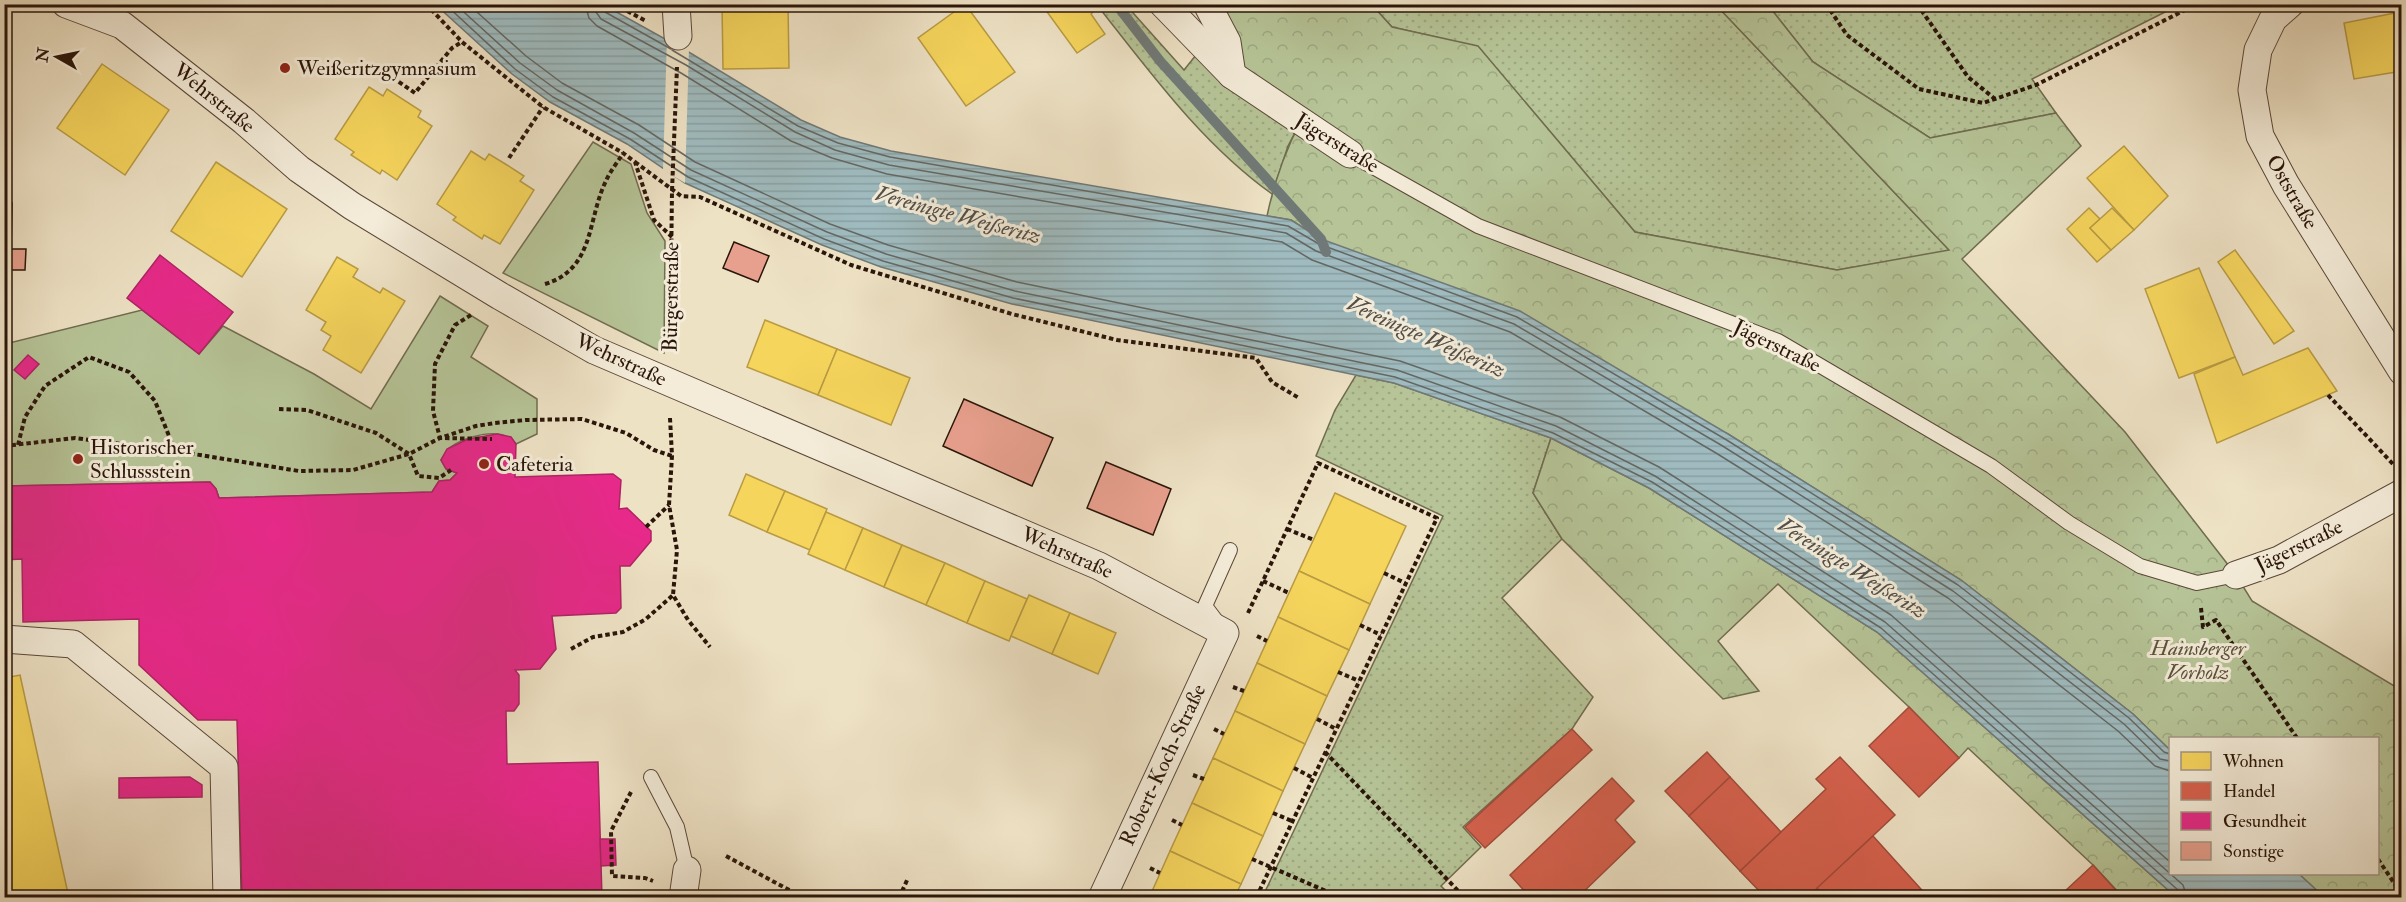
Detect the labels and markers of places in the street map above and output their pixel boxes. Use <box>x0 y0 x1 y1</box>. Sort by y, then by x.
place label: Weißeritzgymnasium <box>296 55 477 82</box>
marker: Weißeritzgymnasium <box>278 61 292 75</box>
place label: Historischer Schlussstein <box>90 434 194 485</box>
place label: Cafeteria <box>496 451 573 478</box>
marker: Historischer Schlussstein <box>71 452 85 466</box>
marker: Cafeteria <box>477 457 491 471</box>

